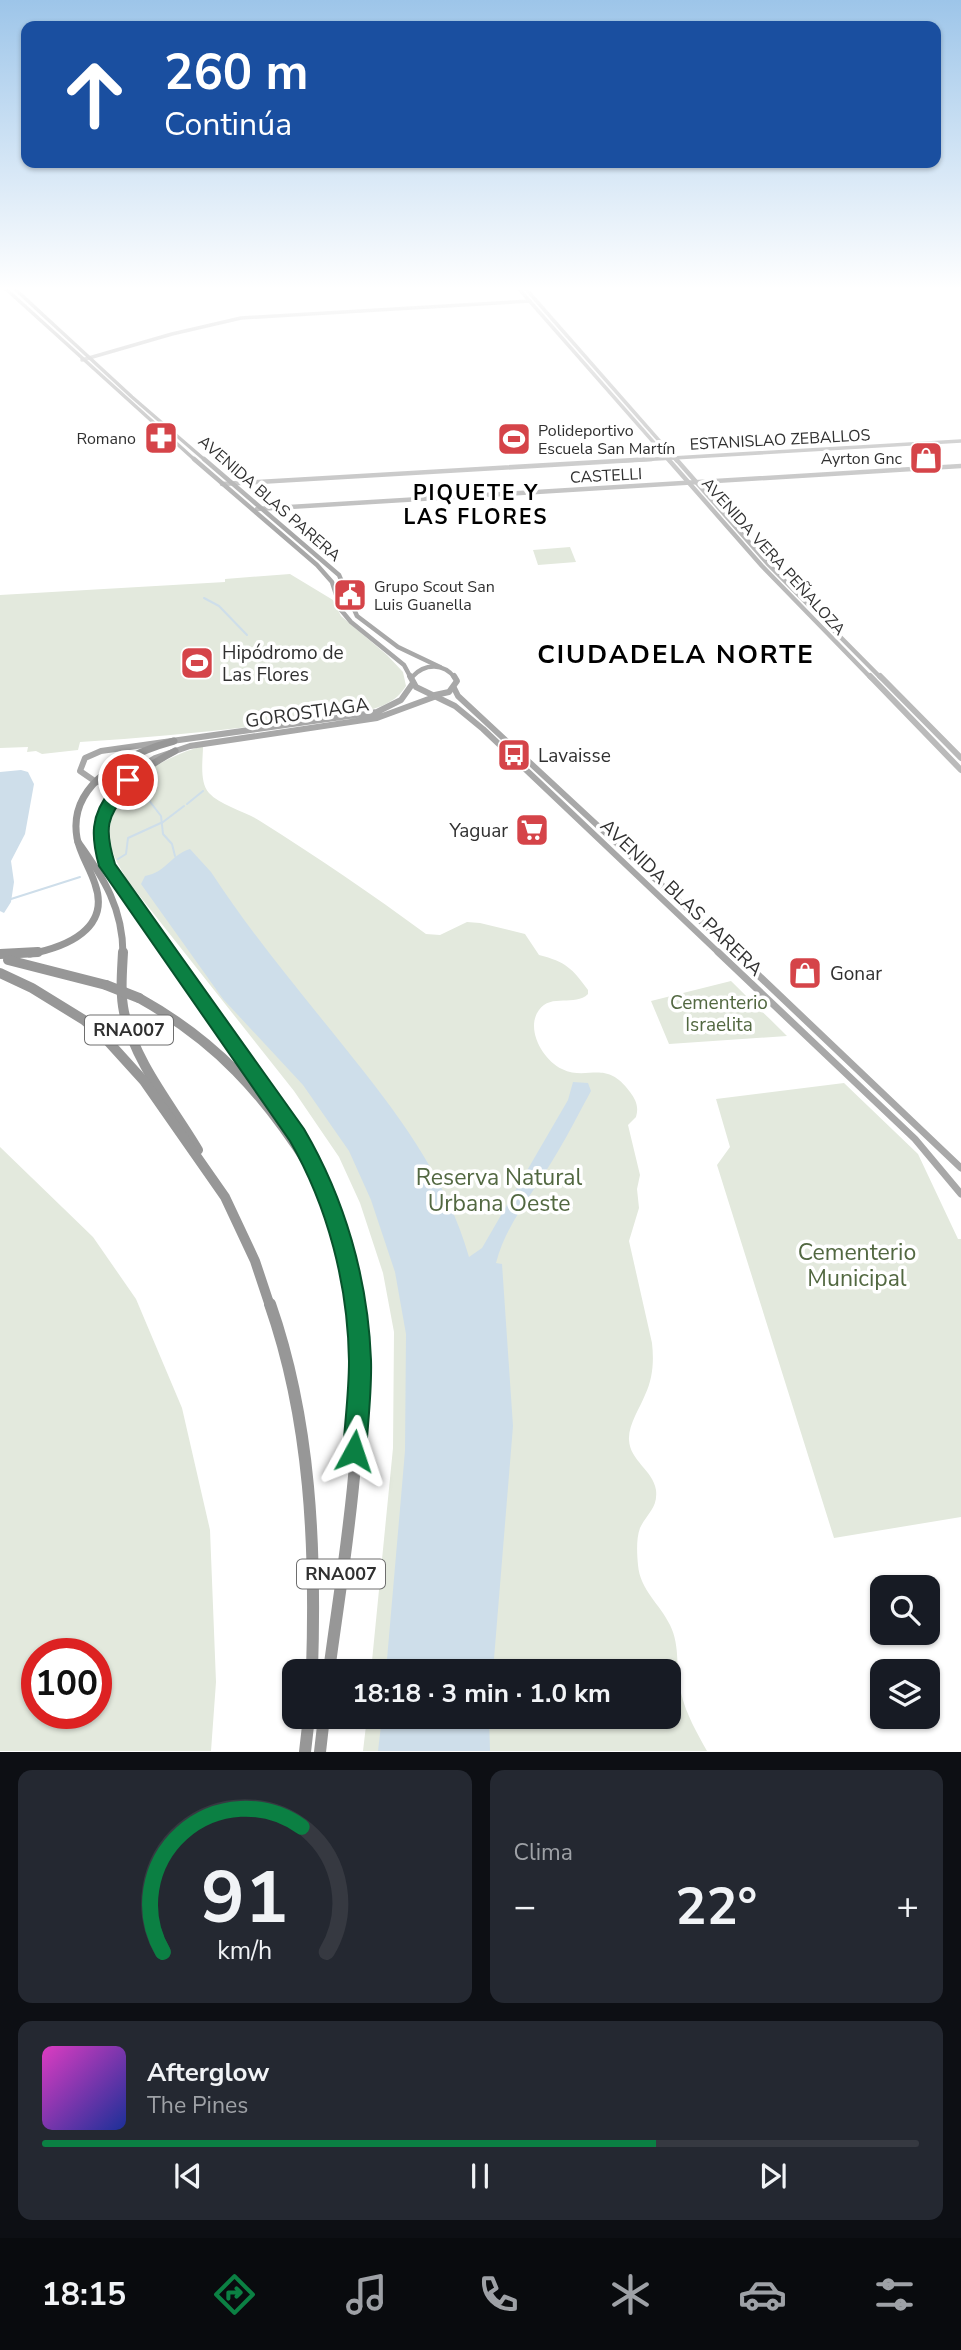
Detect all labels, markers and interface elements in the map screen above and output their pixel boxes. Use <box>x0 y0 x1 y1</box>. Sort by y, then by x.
text: 260 m <box>164 39 308 106</box>
icon: ahead <box>49 49 140 140</box>
text: Continúa <box>164 103 292 146</box>
pharmacy icon: Romano <box>142 419 180 457</box>
sports icon: Polideportivo Escuela San Martín <box>495 420 533 458</box>
place label: Polideportivo Escuela San Martín <box>538 420 675 460</box>
street label: ESTANISLAO ZEBALLOS <box>689 424 871 456</box>
place label: Romano <box>76 428 136 450</box>
street label: AVENIDA BLAS PARERA <box>193 431 346 567</box>
shop icon: Ayrton Gnc <box>907 439 945 477</box>
place label: Ayrton Gnc <box>821 448 903 470</box>
street label: CASTELLI <box>569 463 643 489</box>
street label: AVENIDA VERA PEÑALOZA <box>696 473 850 641</box>
district label: PIQUETE Y LAS FLORES <box>403 479 549 531</box>
public building icon: Grupo Scout San Luis Guanella <box>331 576 369 614</box>
place label: Grupo Scout San Luis Guanella <box>374 576 495 616</box>
district label: CIUDADELA NORTE <box>537 637 815 672</box>
place label: Hipódromo de Las Flores <box>222 640 344 688</box>
sports icon: Hipódromo de Las Flores <box>178 644 216 682</box>
street label: GOROSTIAGA <box>244 691 371 735</box>
bus stop icon: Lavaisse <box>495 736 533 774</box>
place label: Lavaisse <box>538 743 611 769</box>
pin <box>98 750 158 810</box>
icon: arrive <box>109 761 147 799</box>
supermarket icon: Yaguar <box>513 811 551 849</box>
street label: AVENIDA BLAS PARERA <box>595 813 768 982</box>
place label: Yaguar <box>448 818 508 844</box>
shop icon: Gonar <box>786 954 824 992</box>
place label: Gonar <box>830 961 882 987</box>
park label: Cementerio Israelita <box>670 990 768 1038</box>
road number: RNA007 <box>85 1015 173 1044</box>
park label: Reserva Natural Urbana Oeste <box>416 1162 582 1219</box>
park label: Cementerio Municipal <box>798 1237 916 1294</box>
position arrow <box>317 1414 391 1488</box>
road number: RNA007 <box>297 1560 385 1588</box>
map controls <box>870 1575 940 1729</box>
button: search <box>870 1575 940 1645</box>
speed limit sign: 100 <box>21 1638 112 1729</box>
button: layers <box>870 1659 940 1729</box>
text: 18:18 · 3 min · 1.0 km <box>352 1676 611 1711</box>
text: Clima <box>514 1837 573 1868</box>
text: 91 <box>201 1849 288 1949</box>
text: 22° <box>675 1871 757 1942</box>
text: − <box>514 1881 536 1932</box>
text: + <box>896 1881 919 1932</box>
text: km/h <box>217 1934 272 1968</box>
text: Afterglow <box>147 2055 270 2090</box>
text: The Pines <box>147 2090 248 2121</box>
icon: previous <box>169 2157 207 2195</box>
icon: pause <box>461 2157 499 2195</box>
icon: next <box>754 2157 792 2195</box>
icon: directions <box>210 2270 259 2319</box>
icon: music <box>342 2270 391 2319</box>
icon: phone <box>474 2270 523 2319</box>
icon: climate <box>606 2270 655 2319</box>
icon: car <box>738 2270 787 2319</box>
icon: filters <box>870 2270 919 2319</box>
text: 18:15 <box>42 2273 126 2316</box>

